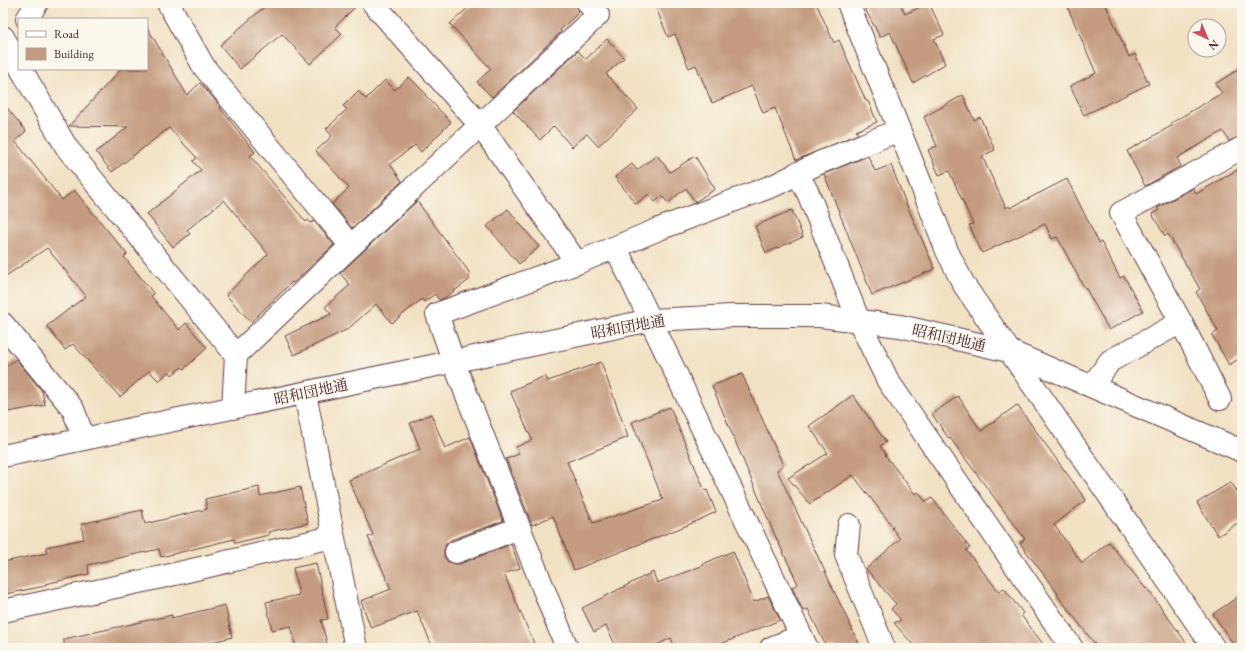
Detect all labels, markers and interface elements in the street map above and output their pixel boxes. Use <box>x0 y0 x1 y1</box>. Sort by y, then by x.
legend <box>18 18 148 70</box>
north arrow <box>1187 18 1227 58</box>
text: Road <box>54 26 80 42</box>
text: N <box>1206 37 1222 53</box>
text: Building <box>54 46 95 62</box>
street label: 昭和団地通 <box>589 311 667 342</box>
street label: 昭和団地通 <box>910 320 988 355</box>
street label: 昭和団地通 <box>272 374 350 409</box>

